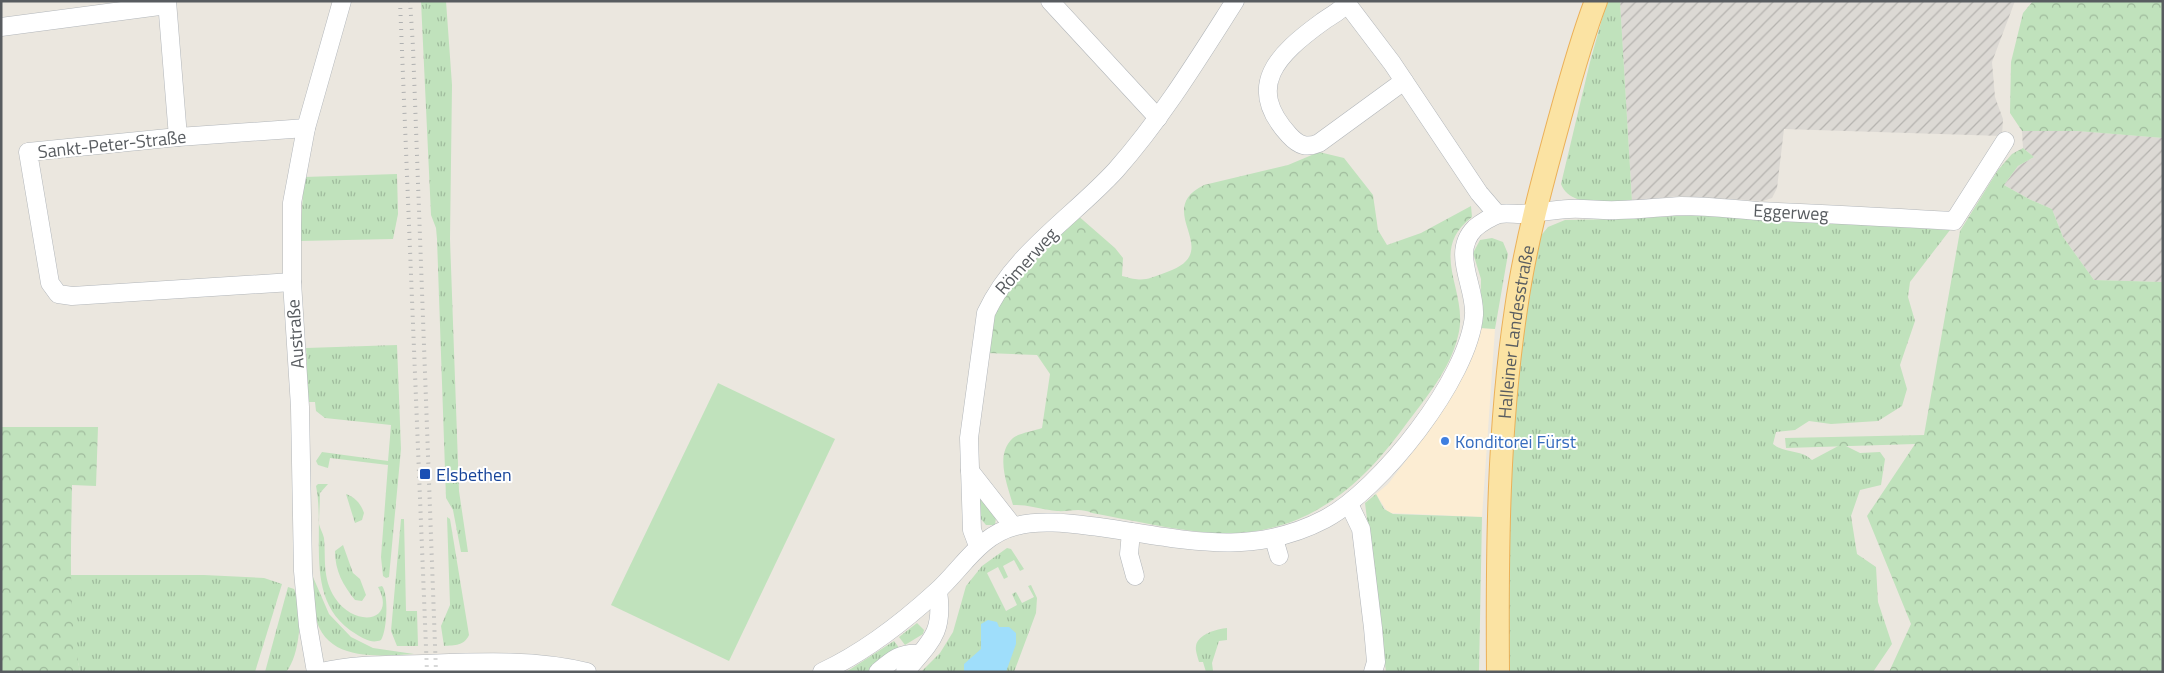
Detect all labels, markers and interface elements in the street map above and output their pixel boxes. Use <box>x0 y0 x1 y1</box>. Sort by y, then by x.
street label: Sankt-Peter-Straße <box>36 123 188 165</box>
street label: Eggerweg <box>1753 197 1829 227</box>
street label: Römerweg <box>988 221 1064 301</box>
street label: Halleiner Landesstraße <box>1490 242 1541 420</box>
street label: Austraße <box>279 298 311 370</box>
place label: Konditorei Fürst <box>1455 428 1577 455</box>
marker: Konditorei Fürst <box>1439 435 1451 447</box>
place label: Elsbethen <box>436 461 512 488</box>
marker: Elsbethen <box>418 467 432 481</box>

